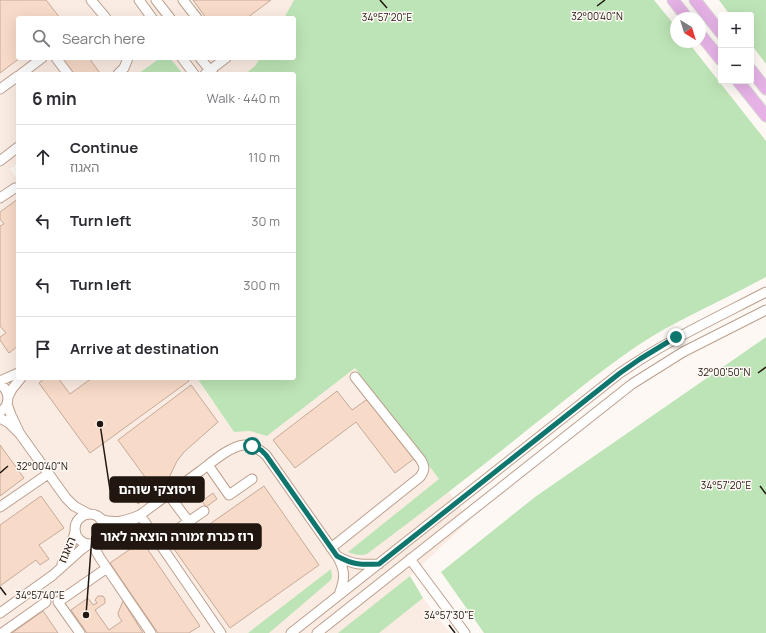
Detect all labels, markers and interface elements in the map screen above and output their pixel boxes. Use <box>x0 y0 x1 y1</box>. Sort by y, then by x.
text: 32°00'40"N <box>571 9 623 23</box>
text: 34°57'20"E <box>362 10 412 24</box>
north arrow <box>670 12 706 48</box>
map controls <box>718 12 754 84</box>
button: + <box>718 12 754 48</box>
search box <box>16 16 296 60</box>
icon: search <box>30 27 52 49</box>
text: Search here <box>62 28 145 49</box>
button: − <box>718 48 754 84</box>
text: 6 min <box>32 87 77 110</box>
text: Walk · 440 m <box>207 89 280 107</box>
text: Continue <box>70 137 138 158</box>
icon: ahead <box>32 146 54 168</box>
text: 110 m <box>248 148 280 166</box>
text: האגוז <box>70 158 99 176</box>
icon: left <box>32 210 54 232</box>
text: Turn left <box>70 210 132 231</box>
text: 30 m <box>251 212 280 230</box>
icon: left <box>32 274 54 296</box>
text: Turn left <box>70 274 132 295</box>
text: 300 m <box>243 276 280 294</box>
route end <box>667 328 685 346</box>
icon: arrive <box>32 338 54 360</box>
text: Arrive at destination <box>70 338 219 359</box>
text: 32°00'50"N <box>698 365 751 379</box>
route start <box>243 437 261 455</box>
text: 32°00'40"N <box>16 459 68 473</box>
callout: ויסוצקי שוהם <box>110 477 204 502</box>
text: 34°57'20"E <box>701 478 751 492</box>
text: ויסוצקי שוהם <box>118 480 196 498</box>
callout: רוז כנרת זמורה הוצאה לאור <box>92 524 261 549</box>
text: רוז כנרת זמורה הוצאה לאור <box>100 527 254 545</box>
street label: האגוז <box>53 534 80 566</box>
text: 34°57'40"E <box>15 588 65 602</box>
text: 34°57'30"E <box>424 608 474 622</box>

